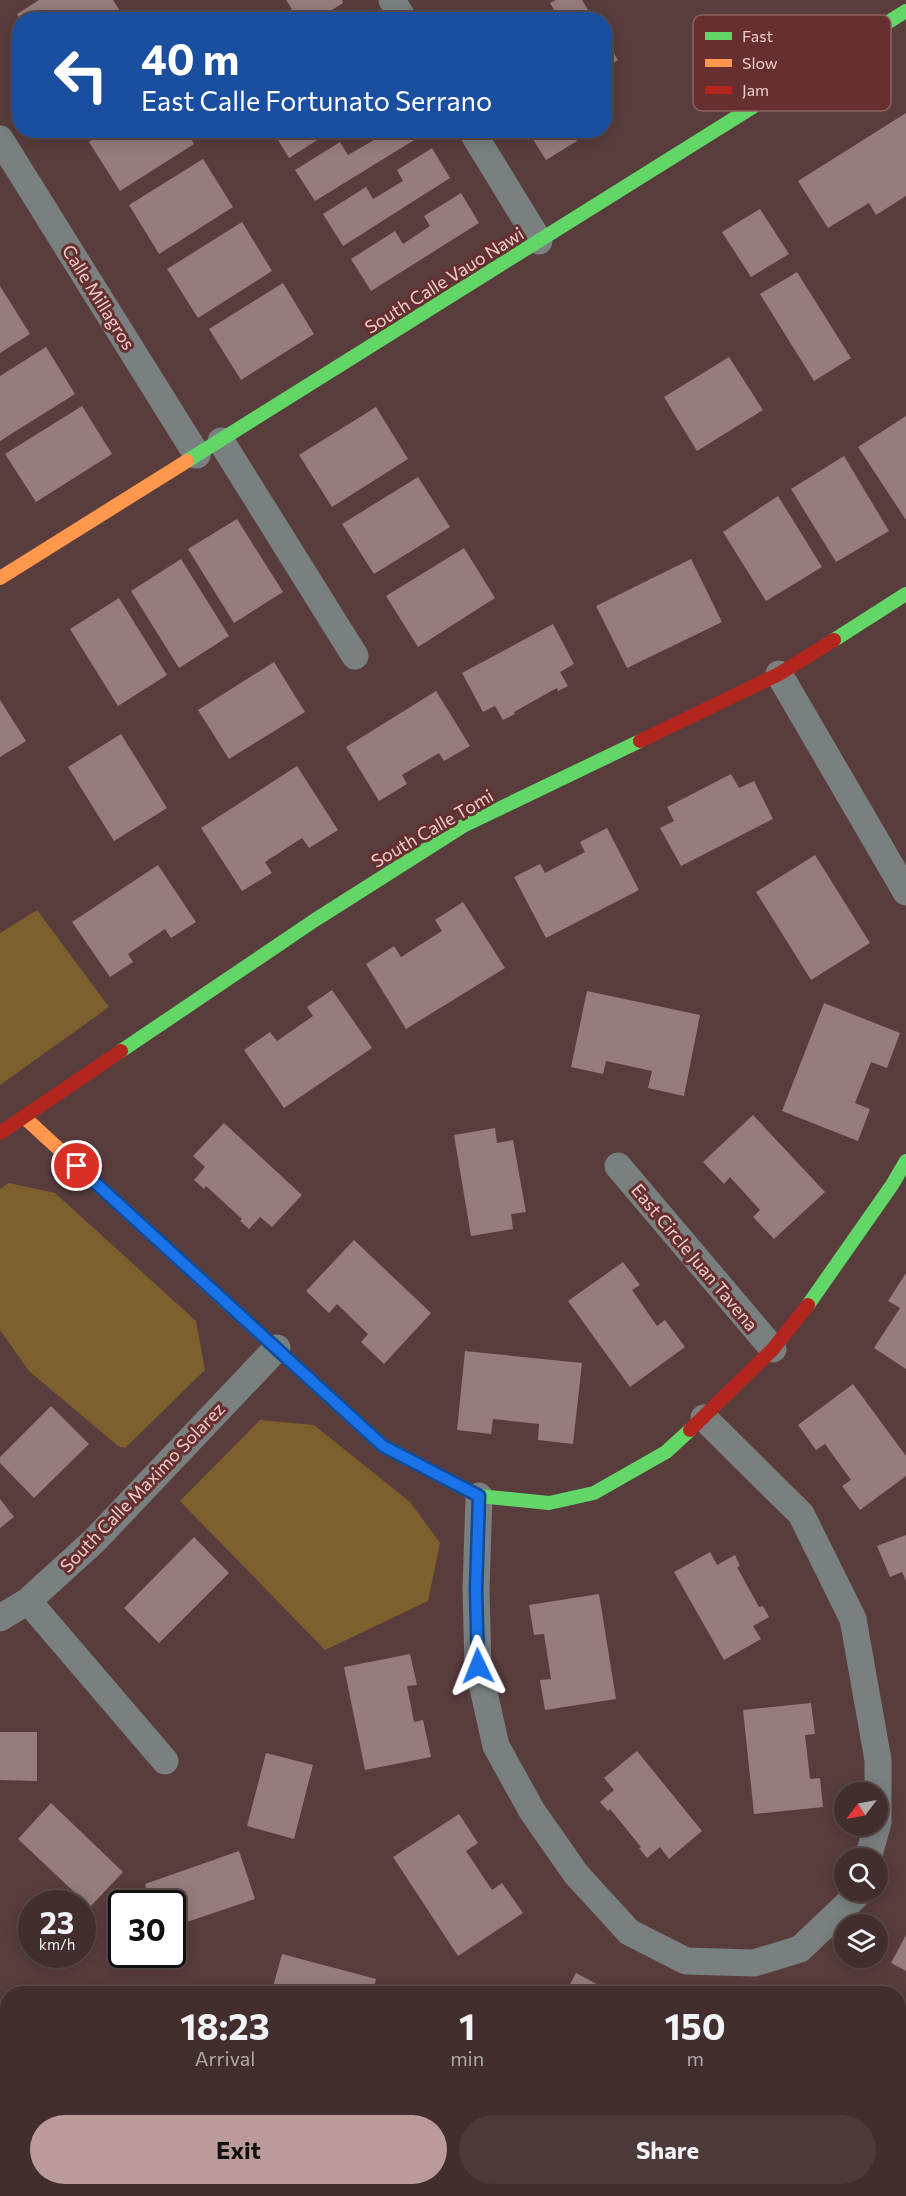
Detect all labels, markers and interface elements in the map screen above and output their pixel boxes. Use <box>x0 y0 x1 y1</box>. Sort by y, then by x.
legend <box>693 15 891 111</box>
text: Fast <box>742 26 773 45</box>
text: 40 m <box>141 32 239 84</box>
icon: left <box>42 36 120 114</box>
text: Slow <box>742 53 778 72</box>
text: Jam <box>742 80 769 99</box>
text: East Calle Fortunato Serrano <box>141 84 492 117</box>
street label: South Calle Vauo Nawi <box>360 222 528 338</box>
street label: Calle Millagros <box>58 240 140 354</box>
street label: South Calle Tomi <box>367 784 497 872</box>
pin <box>51 1140 102 1191</box>
icon: arrive <box>60 1149 93 1182</box>
street label: East Circle Juan Tavena <box>627 1179 763 1335</box>
street label: South Calle Maximo Solarez <box>55 1397 229 1576</box>
position arrow <box>446 1634 510 1698</box>
north arrow <box>834 1782 888 1836</box>
map controls <box>834 1782 888 1968</box>
button: search <box>834 1848 888 1902</box>
speed limit sign: 30 <box>108 1890 186 1968</box>
text: 23 <box>40 1903 74 1940</box>
button: layers <box>834 1914 888 1968</box>
text: km/h <box>39 1935 75 1953</box>
text: 18:23 <box>180 2003 270 2047</box>
text: 1 <box>459 2003 475 2047</box>
text: 150 <box>665 2003 726 2047</box>
text: Arrival <box>195 2046 255 2070</box>
text: min <box>450 2046 484 2070</box>
text: m <box>686 2046 704 2070</box>
button: Exit <box>30 2115 447 2184</box>
button: Share <box>459 2115 876 2184</box>

